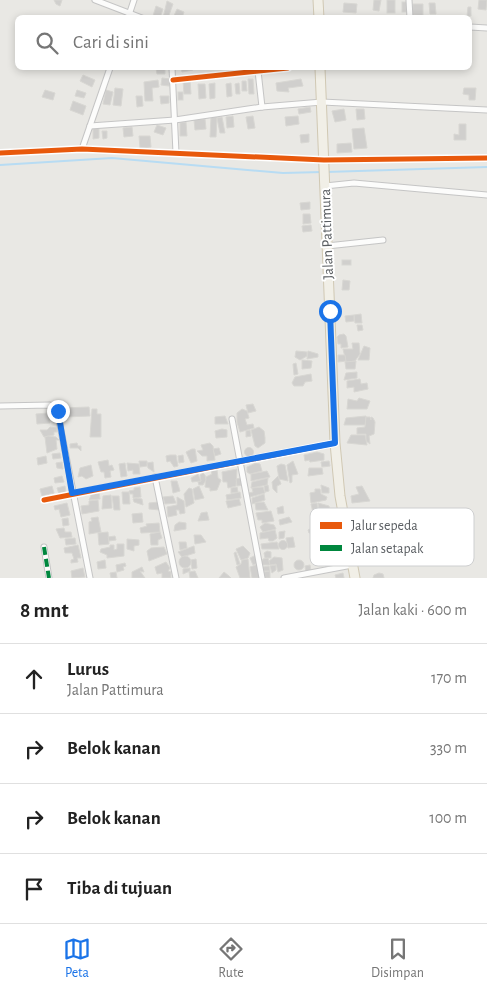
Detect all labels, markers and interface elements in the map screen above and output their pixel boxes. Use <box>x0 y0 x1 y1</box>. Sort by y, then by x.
search box <box>15 15 472 70</box>
icon: search <box>33 29 61 57</box>
text: Cari di sini <box>73 33 149 52</box>
street label: Jalan Pattimura <box>318 188 336 280</box>
route start <box>319 300 342 323</box>
route end <box>47 400 70 423</box>
legend <box>310 508 474 566</box>
text: Jalur sepeda <box>351 519 418 533</box>
text: Jalan setapak <box>351 542 424 556</box>
text: 8 mnt <box>20 600 69 621</box>
text: Jalan kaki · 600 m <box>359 602 467 618</box>
text: Lurus <box>67 660 109 679</box>
icon: ahead <box>20 665 48 693</box>
text: 170 m <box>431 670 467 686</box>
text: Jalan Pattimura <box>67 682 164 698</box>
icon: right <box>20 735 48 763</box>
text: Belok kanan <box>67 739 161 758</box>
text: 330 m <box>430 740 467 756</box>
icon: right <box>20 805 48 833</box>
text: Belok kanan <box>67 809 161 828</box>
text: 100 m <box>429 810 467 826</box>
icon: arrive <box>20 875 48 903</box>
text: Tiba di tujuan <box>67 879 172 898</box>
tab: Peta <box>63 935 91 982</box>
tab: Rute <box>217 935 245 982</box>
tab: Disimpan <box>371 935 424 982</box>

